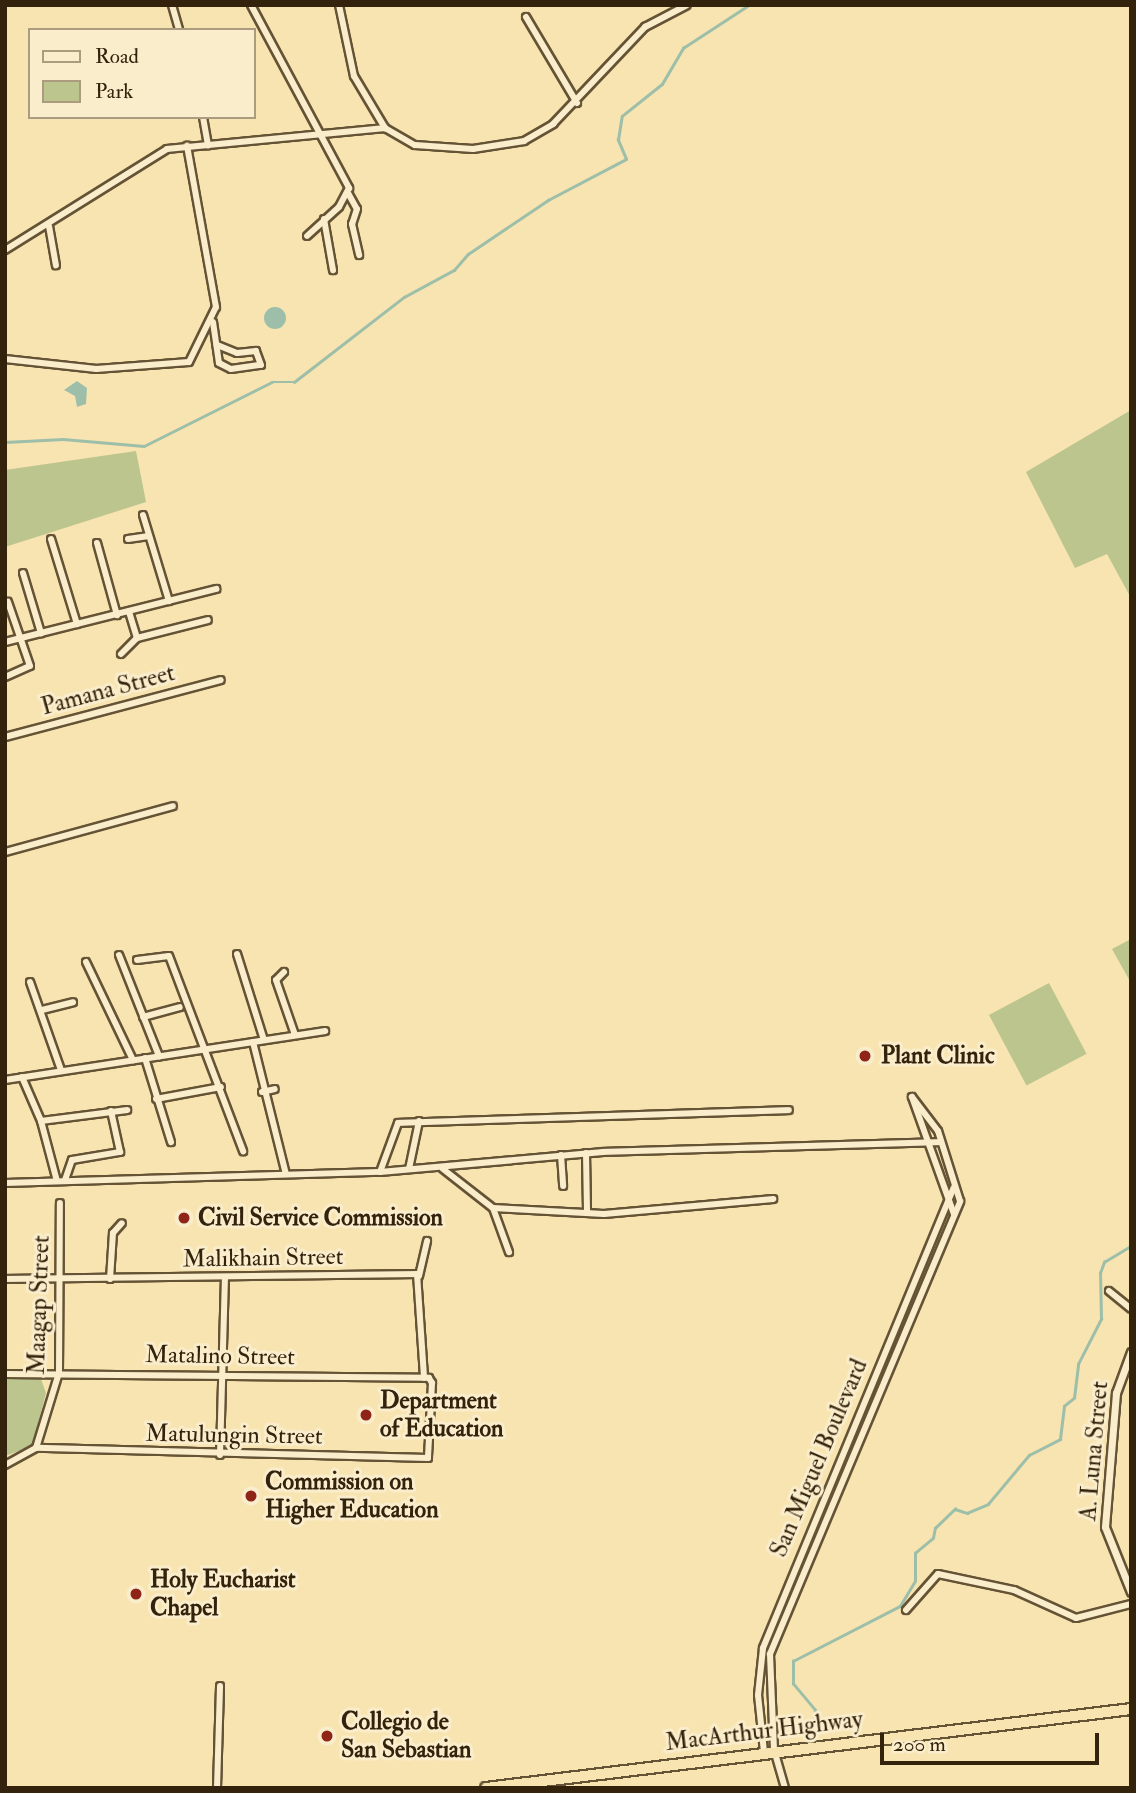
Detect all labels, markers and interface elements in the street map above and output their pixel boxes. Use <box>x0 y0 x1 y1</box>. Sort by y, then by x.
legend <box>28 28 256 119</box>
text: Road <box>95 43 139 70</box>
text: Park <box>95 78 133 105</box>
street label: Pamana Street <box>38 658 178 722</box>
place label: Plant Clinic <box>881 1042 995 1070</box>
marker: Plant Clinic <box>855 1046 875 1066</box>
place label: Civil Service Commission <box>198 1204 443 1232</box>
marker: Civil Service Commission <box>176 1210 192 1226</box>
street label: Maagap Street <box>22 1235 56 1375</box>
street label: Malikhain Street <box>182 1242 344 1274</box>
street label: Matalino Street <box>145 1340 295 1372</box>
street label: San Miguel Boulevard <box>764 1355 874 1561</box>
street label: A. Luna Street <box>1074 1380 1114 1522</box>
place label: Department of Education <box>380 1387 503 1443</box>
marker: Department of Education <box>358 1407 374 1423</box>
street label: Matulungin Street <box>145 1419 323 1451</box>
place label: Commission on Higher Education <box>265 1468 439 1524</box>
marker: Commission on Higher Education <box>243 1488 259 1504</box>
place label: Holy Eucharist Chapel <box>150 1566 296 1622</box>
marker: Holy Eucharist Chapel <box>128 1586 144 1602</box>
street label: MacArthur Highway <box>664 1705 864 1757</box>
place label: Collegio de San Sebastian <box>341 1708 471 1764</box>
scale bar <box>884 1720 1103 1764</box>
marker: Collegio de San Sebastian <box>319 1728 335 1744</box>
text: 200 m <box>893 1731 946 1758</box>

